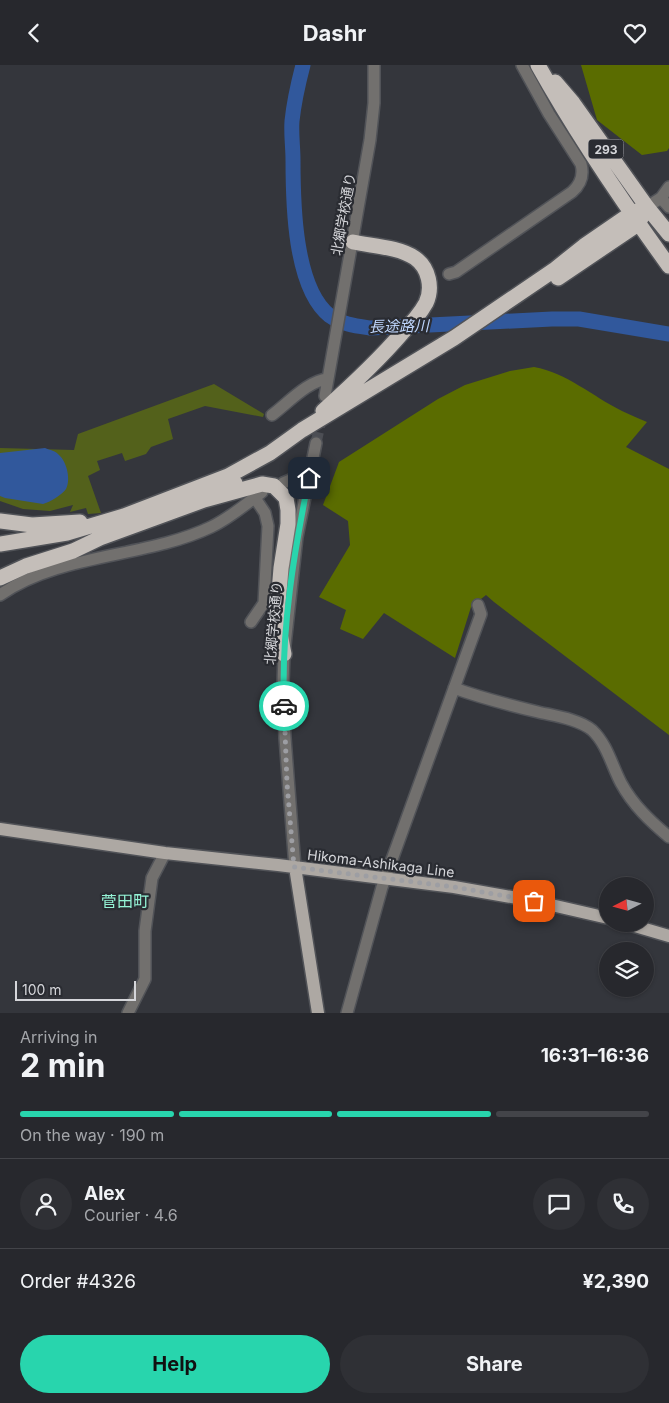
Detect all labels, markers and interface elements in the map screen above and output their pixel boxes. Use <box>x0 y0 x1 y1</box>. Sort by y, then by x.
icon: back <box>20 19 48 47</box>
icon: heart <box>621 19 649 47</box>
text: Dashr <box>303 20 366 46</box>
road number: 293 <box>588 139 624 159</box>
street label: 北郷学校通り <box>327 171 359 257</box>
water label: 長途路川 <box>369 316 431 336</box>
pin <box>288 457 330 499</box>
icon: home <box>295 464 323 492</box>
street label: 北郷学校通り <box>261 580 285 666</box>
courier <box>259 681 309 731</box>
icon: car <box>270 692 298 720</box>
street label: Hikoma-Ashikaga Line <box>306 846 456 880</box>
north arrow <box>599 877 654 933</box>
map controls <box>599 877 654 997</box>
pin <box>513 880 555 922</box>
icon: bag <box>520 887 548 915</box>
district label: 菅田町 <box>101 891 149 911</box>
button: layers <box>599 942 654 997</box>
scale bar <box>15 978 136 1001</box>
text: 100 m <box>22 981 62 998</box>
text: Arriving in <box>20 1027 97 1047</box>
text: 16:31–16:36 <box>541 1044 649 1067</box>
text: 2 min <box>20 1046 106 1085</box>
text: On the way · 190 m <box>20 1125 164 1145</box>
button: person <box>20 1178 72 1230</box>
button: chat <box>533 1178 585 1230</box>
button: phone <box>597 1178 649 1230</box>
text: Alex <box>84 1182 125 1205</box>
text: Courier · 4.6 <box>84 1205 178 1225</box>
text: Order #4326 <box>20 1270 136 1293</box>
text: ¥2,390 <box>583 1270 649 1293</box>
button: Help <box>20 1335 330 1393</box>
button: Share <box>340 1335 649 1393</box>

